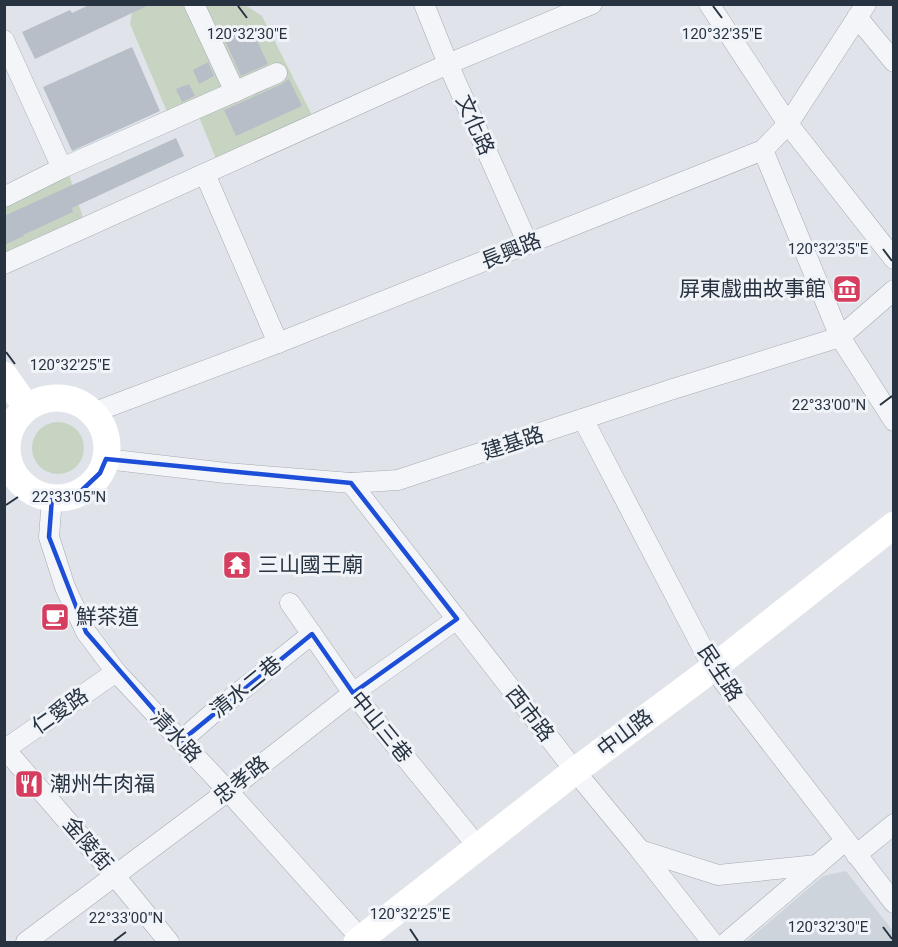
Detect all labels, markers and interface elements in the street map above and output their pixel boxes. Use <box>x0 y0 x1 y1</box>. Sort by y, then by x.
text: 120°32'30"E <box>207 25 288 43</box>
text: 120°32'35"E <box>682 25 763 43</box>
street label: 文化路 <box>451 91 499 159</box>
street label: 長興路 <box>477 228 545 274</box>
text: 120°32'35"E <box>788 240 869 258</box>
museum icon: 屏東戲曲故事館 <box>831 273 863 305</box>
place label: 屏東戲曲故事館 <box>679 277 826 301</box>
text: 120°32'25"E <box>30 356 111 374</box>
text: 22°33'00"N <box>792 396 866 414</box>
street label: 建基路 <box>479 422 547 464</box>
text: 22°33'05"N <box>32 488 106 506</box>
temple icon: 三山國王廟 <box>221 549 253 581</box>
place label: 三山國王廟 <box>258 553 363 577</box>
cafe icon: 鮮茶道 <box>39 601 71 633</box>
place label: 鮮茶道 <box>76 605 139 629</box>
street label: 民生路 <box>693 640 747 706</box>
street label: 清水二巷 <box>206 651 286 723</box>
street label: 西市路 <box>501 682 559 746</box>
street label: 仁愛路 <box>27 683 93 739</box>
street label: 中山三巷 <box>345 687 417 767</box>
street label: 中山路 <box>593 704 657 762</box>
street label: 清水路 <box>146 705 206 767</box>
street label: 忠孝路 <box>209 751 273 809</box>
restaurant icon: 潮州牛肉福 <box>13 768 45 800</box>
place label: 潮州牛肉福 <box>50 772 155 796</box>
street label: 金陵街 <box>58 812 118 876</box>
text: 120°32'25"E <box>370 905 451 923</box>
text: 22°33'00"N <box>89 909 163 927</box>
text: 120°32'30"E <box>788 918 869 936</box>

